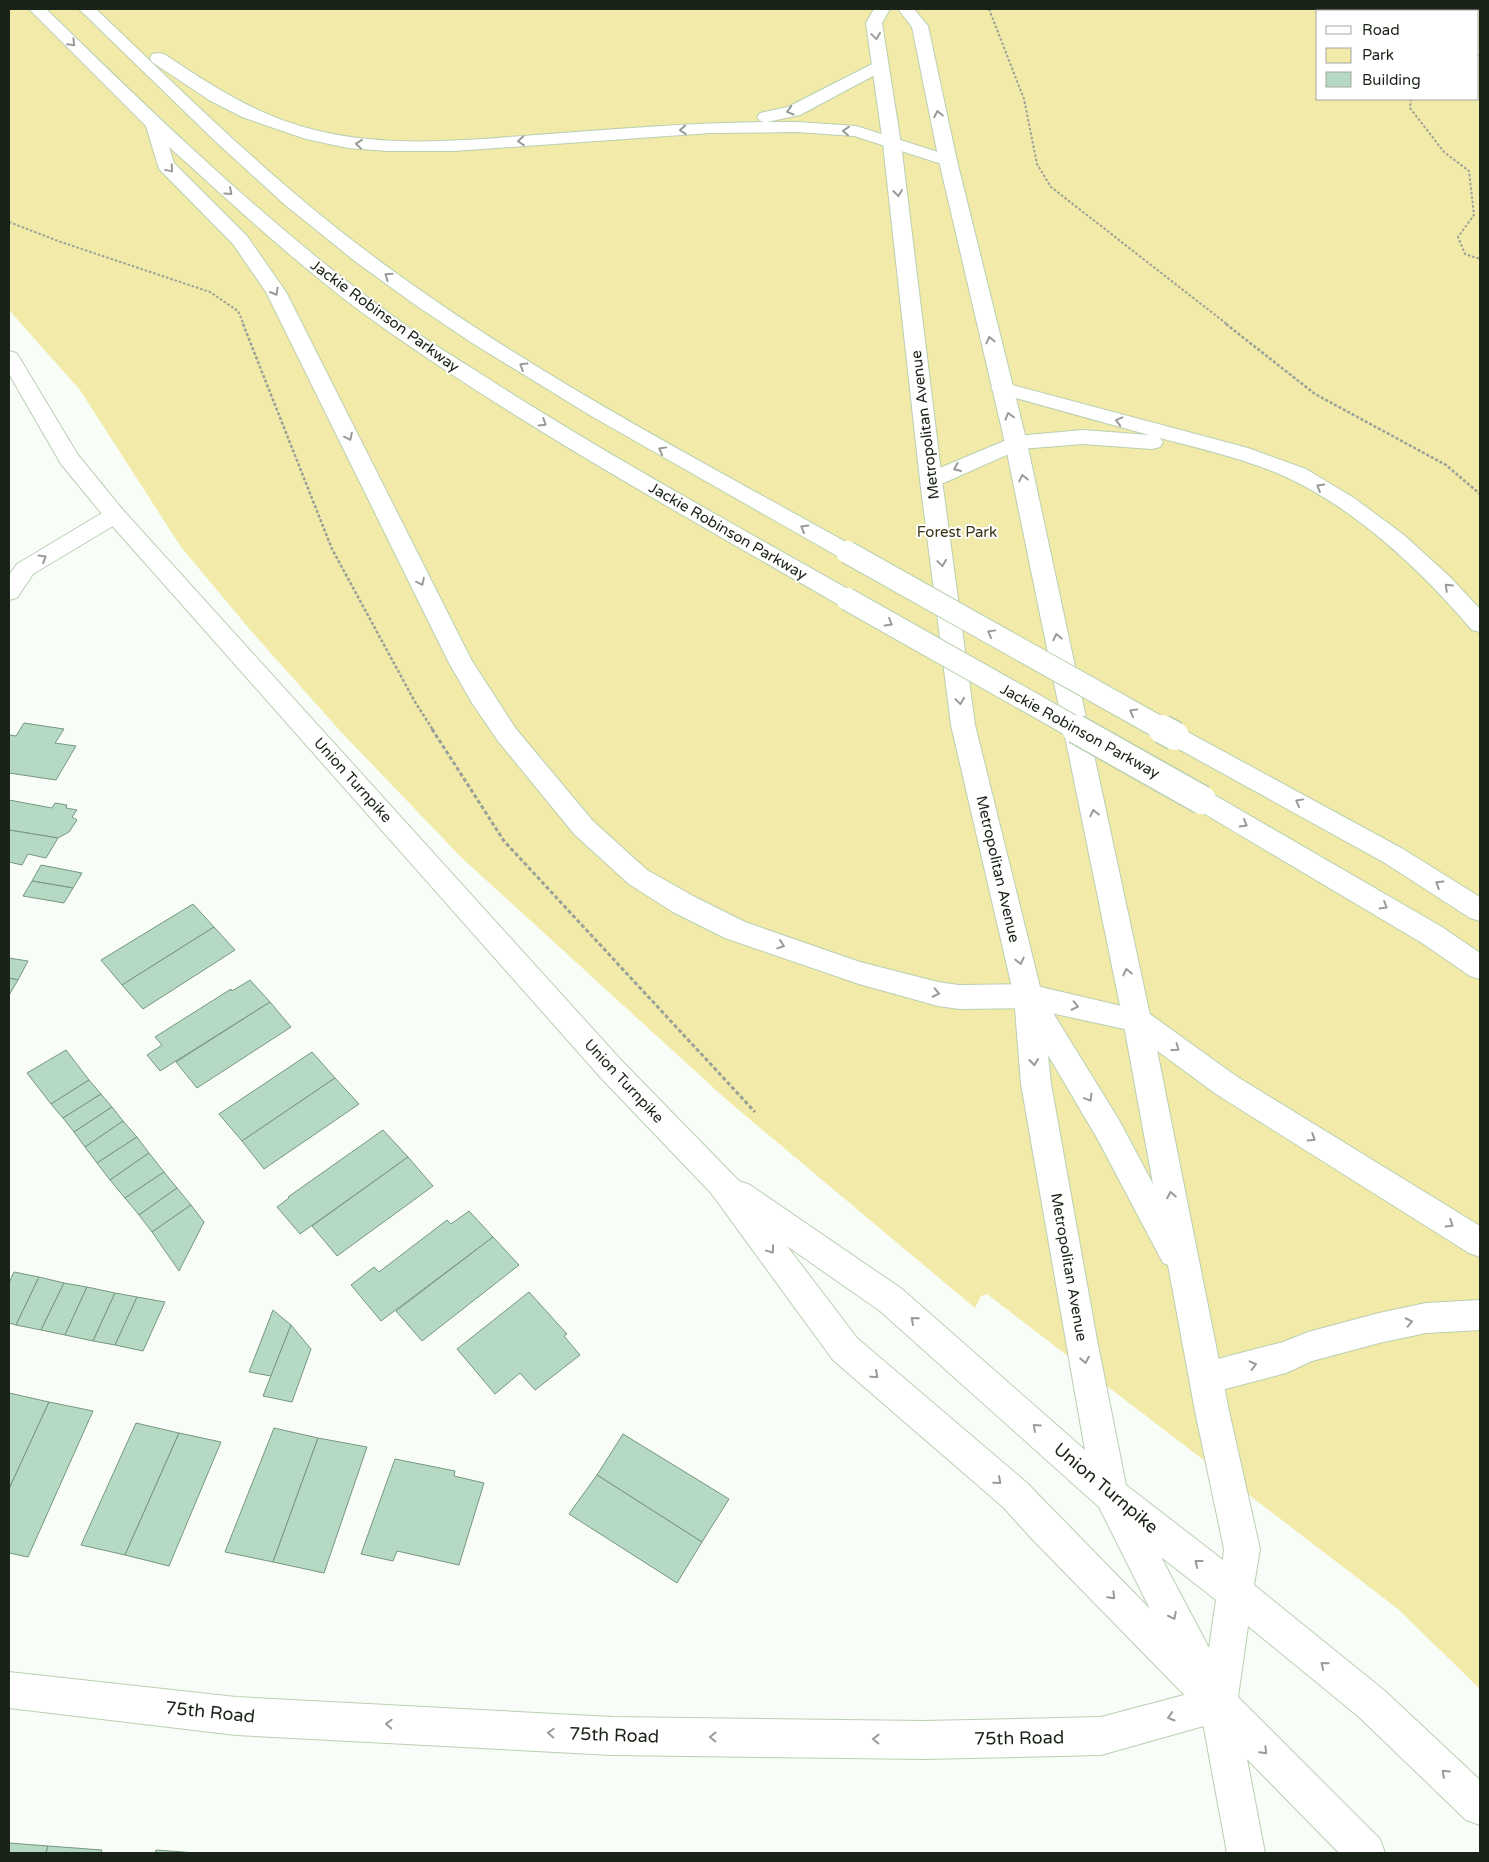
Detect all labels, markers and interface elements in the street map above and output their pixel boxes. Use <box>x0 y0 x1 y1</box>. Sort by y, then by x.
legend <box>1316 10 1479 100</box>
text: Road <box>1362 21 1400 39</box>
one-way arrow <box>870 33 881 41</box>
one-way arrow <box>66 37 75 46</box>
text: Park <box>1362 46 1394 64</box>
text: Building <box>1362 71 1421 89</box>
one-way arrow <box>787 106 795 116</box>
one-way arrow <box>933 109 944 118</box>
one-way arrow <box>679 124 687 135</box>
one-way arrow <box>841 125 849 136</box>
one-way arrow <box>517 135 525 146</box>
one-way arrow <box>355 139 363 150</box>
one-way arrow <box>164 164 173 173</box>
one-way arrow <box>224 186 233 195</box>
one-way arrow <box>892 189 903 197</box>
street label: Jackie Robinson Parkway <box>307 256 463 376</box>
one-way arrow <box>384 273 393 282</box>
one-way arrow <box>269 286 279 295</box>
one-way arrow <box>985 336 996 345</box>
street label: Metropolitan Avenue <box>907 349 943 501</box>
one-way arrow <box>519 362 528 372</box>
one-way arrow <box>1004 411 1015 420</box>
one-way arrow <box>1115 416 1123 426</box>
one-way arrow <box>537 417 546 426</box>
one-way arrow <box>343 431 353 440</box>
one-way arrow <box>658 446 667 456</box>
one-way arrow <box>953 462 962 473</box>
one-way arrow <box>1019 473 1029 482</box>
street label: Jackie Robinson Parkway <box>646 478 810 584</box>
one-way arrow <box>1317 484 1326 494</box>
park label: Forest Park <box>917 523 997 541</box>
one-way arrow <box>801 524 810 534</box>
one-way arrow <box>37 555 46 565</box>
one-way arrow <box>936 559 947 567</box>
one-way arrow <box>415 577 425 586</box>
one-way arrow <box>1444 584 1453 593</box>
one-way arrow <box>884 616 893 626</box>
one-way arrow <box>987 629 996 639</box>
one-way arrow <box>1052 632 1063 641</box>
street label: Jackie Robinson Parkway <box>997 680 1163 782</box>
one-way arrow <box>954 697 965 705</box>
one-way arrow <box>1129 708 1138 718</box>
street label: Union Turnpike <box>310 734 396 826</box>
street label: Metropolitan Avenue <box>972 794 1024 944</box>
one-way arrow <box>1295 799 1304 809</box>
one-way arrow <box>1089 809 1099 817</box>
one-way arrow <box>1238 818 1247 828</box>
one-way arrow <box>1435 881 1444 891</box>
one-way arrow <box>1378 900 1387 910</box>
one-way arrow <box>777 939 785 949</box>
one-way arrow <box>1014 957 1025 966</box>
one-way arrow <box>1122 968 1133 977</box>
one-way arrow <box>932 987 941 998</box>
one-way arrow <box>1071 1001 1080 1011</box>
street label: Union Turnpike <box>581 1035 667 1127</box>
one-way arrow <box>1170 1042 1180 1051</box>
one-way arrow <box>1028 1058 1039 1066</box>
one-way arrow <box>1083 1092 1093 1101</box>
one-way arrow <box>1306 1132 1315 1142</box>
one-way arrow <box>1167 1190 1177 1199</box>
street label: Metropolitan Avenue <box>1047 1192 1091 1342</box>
one-way arrow <box>1444 1218 1453 1227</box>
one-way arrow <box>766 1244 774 1253</box>
one-way arrow <box>911 1317 920 1326</box>
one-way arrow <box>1405 1317 1414 1328</box>
one-way arrow <box>1079 1356 1090 1364</box>
one-way arrow <box>1249 1361 1257 1371</box>
one-way arrow <box>869 1369 878 1378</box>
one-way arrow <box>1033 1424 1042 1433</box>
street label: Union Turnpike <box>1049 1438 1163 1538</box>
one-way arrow <box>993 1475 1002 1484</box>
one-way arrow <box>1195 1560 1204 1568</box>
one-way arrow <box>1106 1591 1115 1600</box>
one-way arrow <box>1167 1611 1177 1620</box>
one-way arrow <box>1320 1661 1329 1670</box>
street label: 75th Road <box>164 1696 256 1728</box>
one-way arrow <box>1166 1711 1175 1722</box>
one-way arrow <box>384 1718 392 1729</box>
street label: 75th Road <box>568 1722 660 1748</box>
street label: 75th Road <box>974 1726 1064 1750</box>
one-way arrow <box>547 1727 555 1738</box>
one-way arrow <box>709 1732 716 1742</box>
one-way arrow <box>871 1734 879 1744</box>
one-way arrow <box>1258 1745 1267 1754</box>
one-way arrow <box>1442 1770 1451 1779</box>

